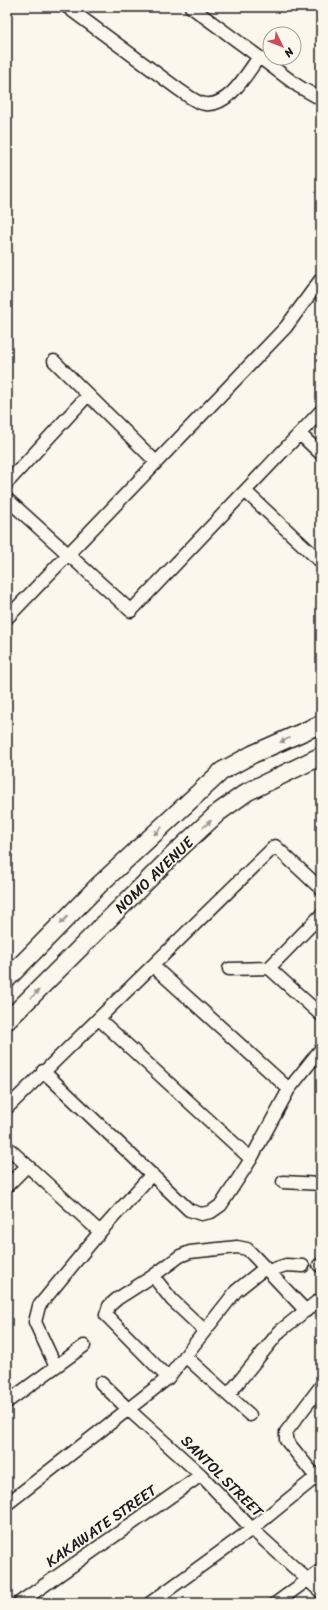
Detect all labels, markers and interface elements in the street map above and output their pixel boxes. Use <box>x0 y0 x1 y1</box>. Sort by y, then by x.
north arrow <box>262 26 302 66</box>
text: N <box>279 42 299 62</box>
one-way arrow <box>280 737 291 743</box>
one-way arrow <box>202 819 212 828</box>
one-way arrow <box>153 826 163 835</box>
street label: NOMO AVENUE <box>108 829 201 920</box>
one-way arrow <box>59 915 69 925</box>
one-way arrow <box>30 989 39 999</box>
street label: SANTOL STREET <box>174 1428 270 1524</box>
street label: KAKAWATE STREET <box>40 1477 163 1574</box>

